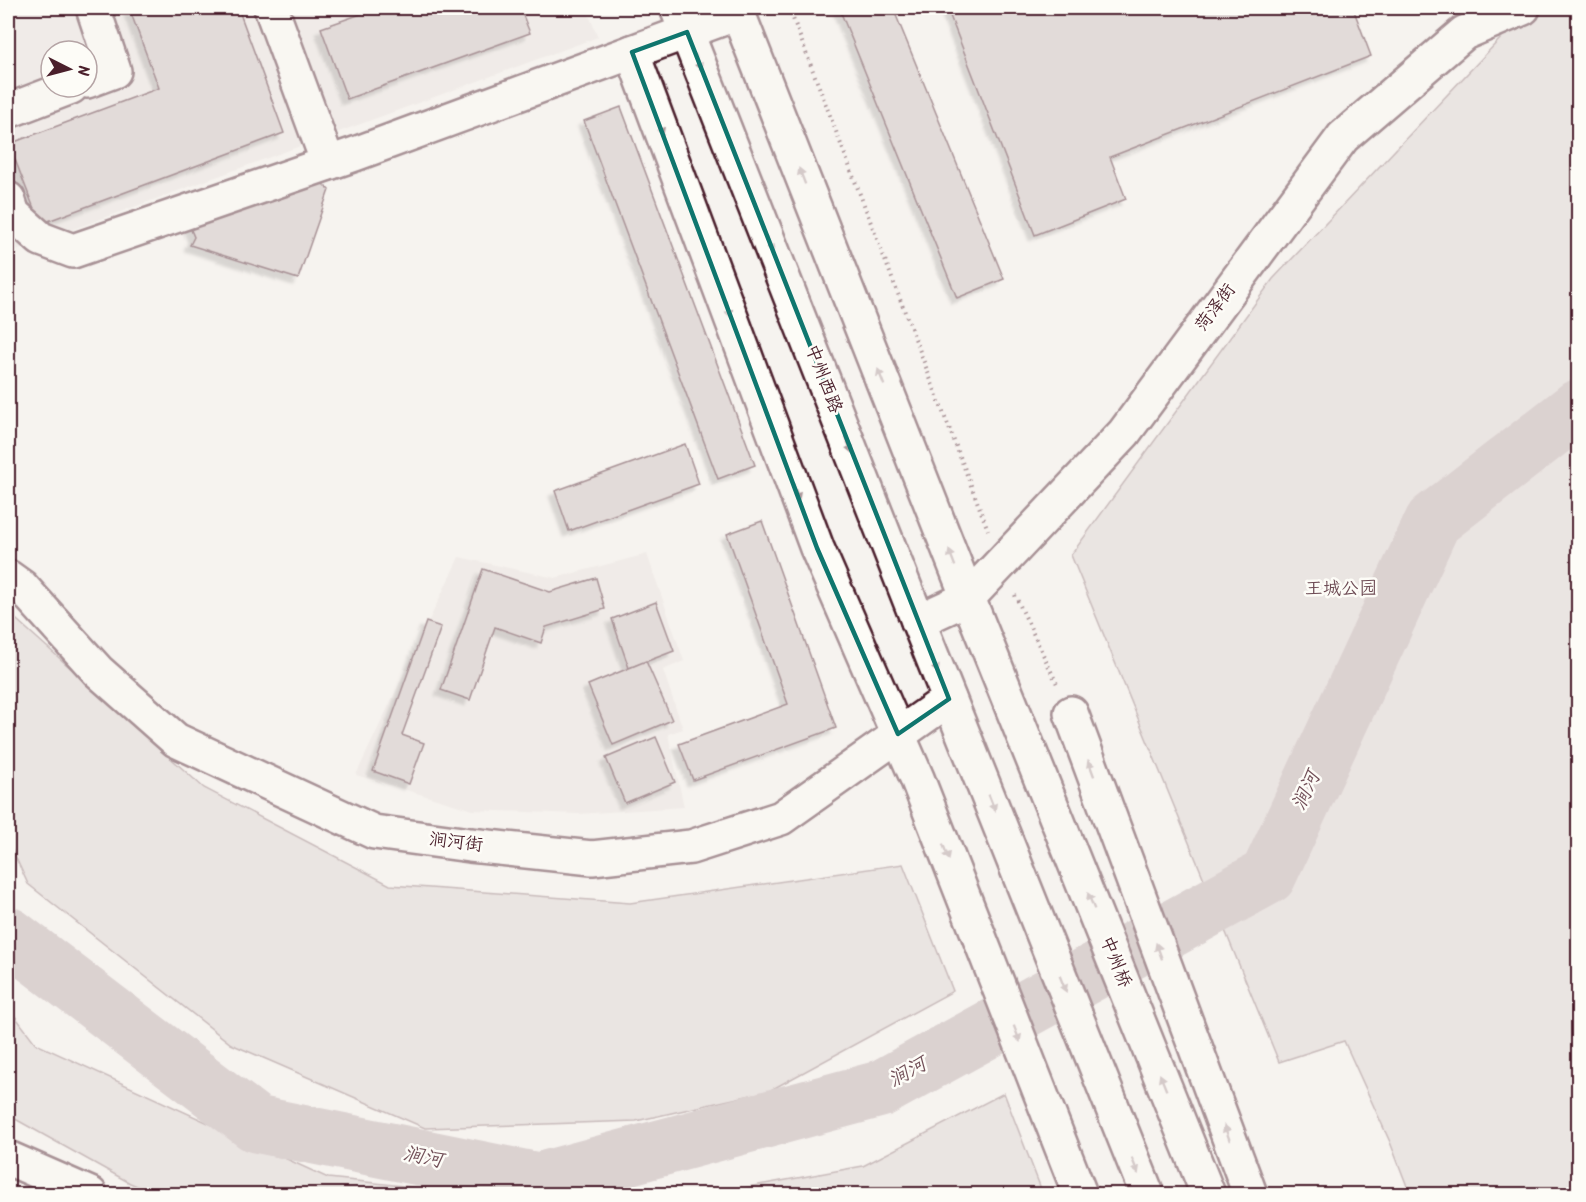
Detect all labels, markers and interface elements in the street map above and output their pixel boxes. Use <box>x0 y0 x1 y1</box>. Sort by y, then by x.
north arrow <box>39 39 99 99</box>
one-way arrow <box>694 53 704 71</box>
text: N <box>69 64 95 77</box>
one-way arrow <box>655 118 665 136</box>
one-way arrow <box>796 166 806 184</box>
one-way arrow <box>765 235 775 253</box>
street label: 菏泽街 <box>1188 278 1244 338</box>
one-way arrow <box>723 301 733 319</box>
street label: 中州西路 <box>797 340 849 418</box>
one-way arrow <box>876 367 886 385</box>
one-way arrow <box>844 436 854 454</box>
one-way arrow <box>792 483 801 501</box>
one-way arrow <box>947 549 956 567</box>
park label: 王城公园 <box>1305 575 1377 604</box>
one-way arrow <box>931 656 941 674</box>
one-way arrow <box>1086 759 1095 777</box>
water label: 涧河 <box>1284 763 1331 816</box>
one-way arrow <box>988 794 997 812</box>
street label: 涧河街 <box>427 825 485 861</box>
one-way arrow <box>941 844 951 862</box>
one-way arrow <box>1086 891 1096 909</box>
street label: 中州桥 <box>1091 932 1139 992</box>
one-way arrow <box>1154 941 1164 959</box>
one-way arrow <box>1059 976 1069 994</box>
one-way arrow <box>1013 1025 1022 1043</box>
water label: 涧河 <box>883 1048 936 1097</box>
one-way arrow <box>1158 1072 1168 1090</box>
one-way arrow <box>1222 1124 1232 1142</box>
water label: 涧河 <box>400 1138 449 1178</box>
one-way arrow <box>1131 1157 1140 1175</box>

